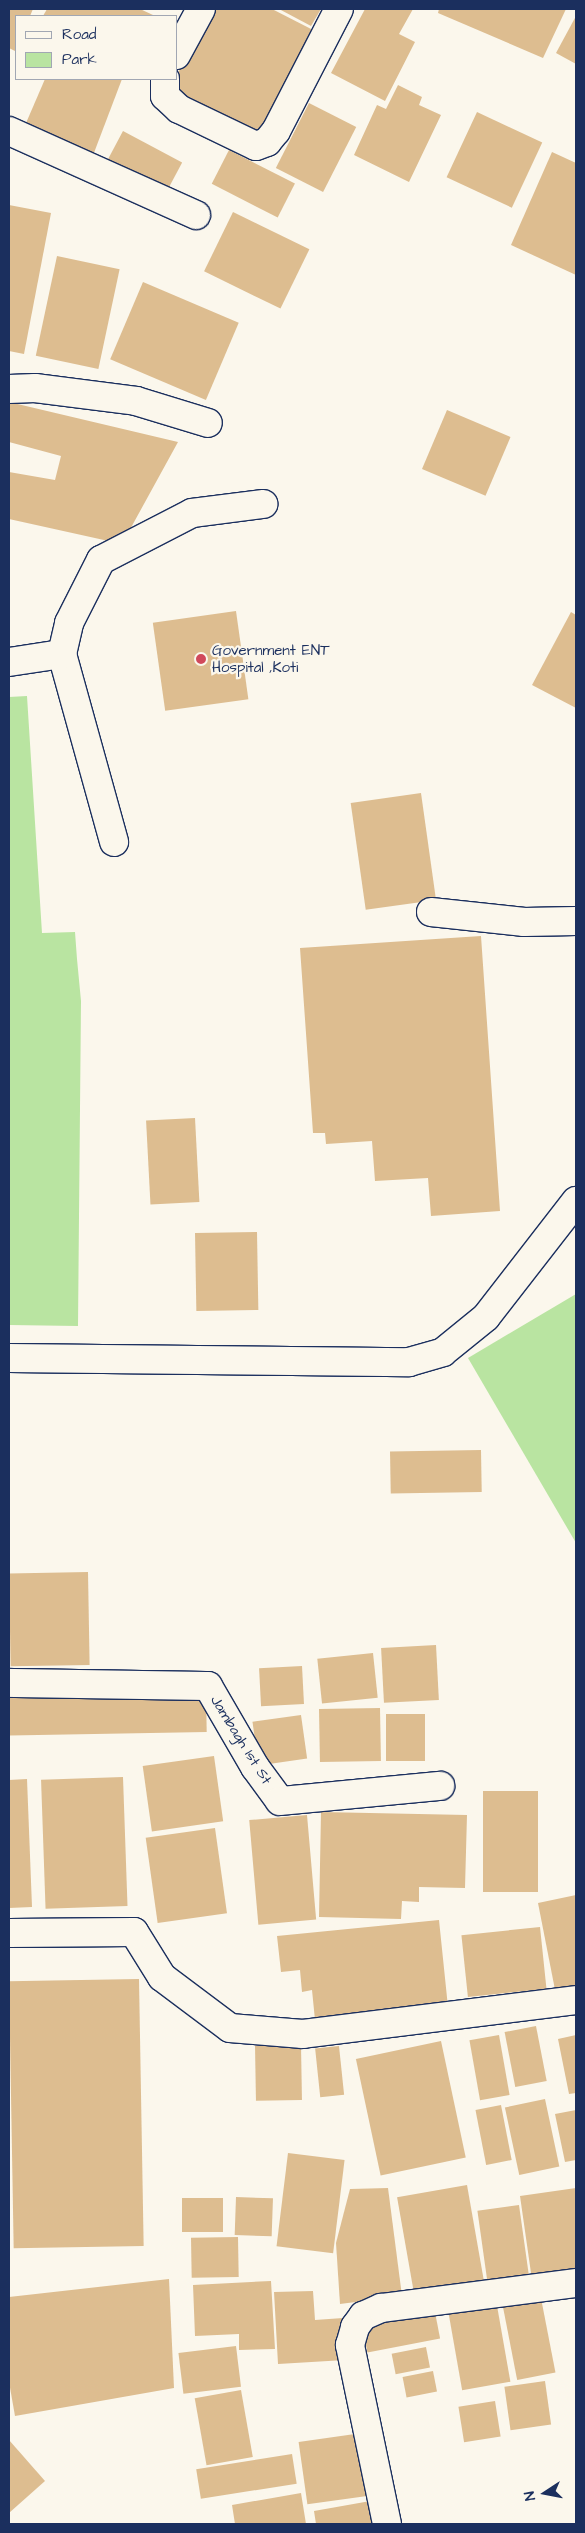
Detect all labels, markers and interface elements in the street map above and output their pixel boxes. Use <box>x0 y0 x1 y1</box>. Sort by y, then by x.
legend <box>15 15 178 80</box>
text: Road <box>62 24 96 45</box>
text: Park <box>62 49 97 70</box>
place label: Government ENT Hospital ,Koti <box>212 641 329 676</box>
marker: Government ENT Hospital ,Koti <box>194 652 208 666</box>
street label: Jambagh 1st St <box>206 1692 276 1788</box>
north arrow <box>520 2468 570 2518</box>
text: N <box>520 2490 541 2502</box>

